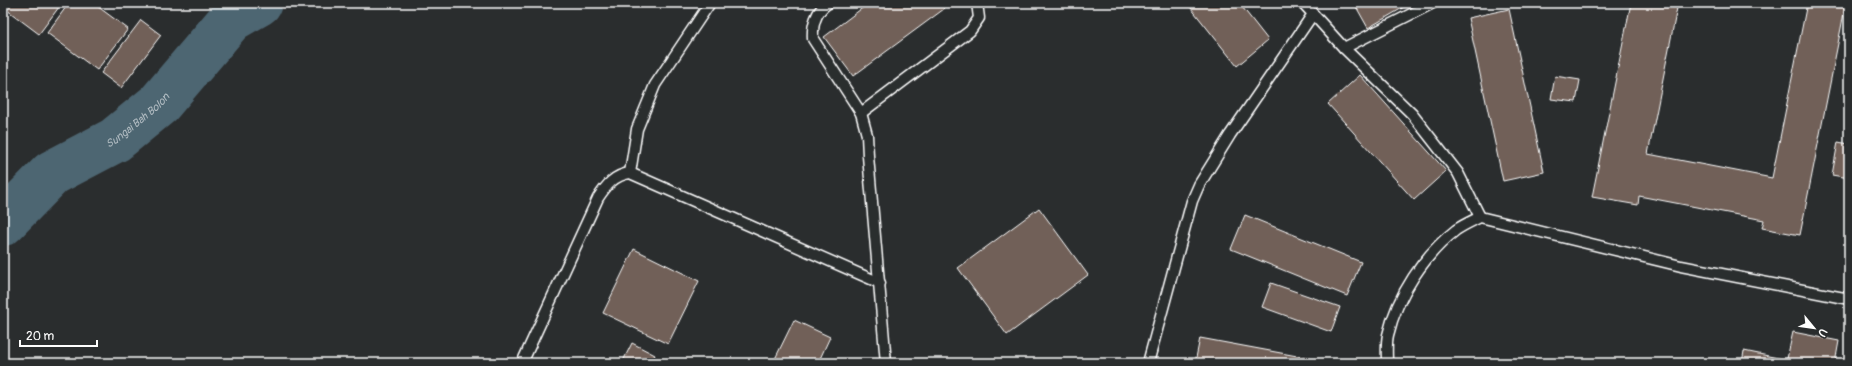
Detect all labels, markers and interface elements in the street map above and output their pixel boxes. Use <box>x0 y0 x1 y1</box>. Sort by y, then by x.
water label: Sungai Bah Bolon <box>103 90 173 150</box>
north arrow <box>1794 308 1834 348</box>
scale bar <box>20 322 97 348</box>
text: U <box>1815 326 1830 339</box>
text: 20 m <box>26 329 55 344</box>

